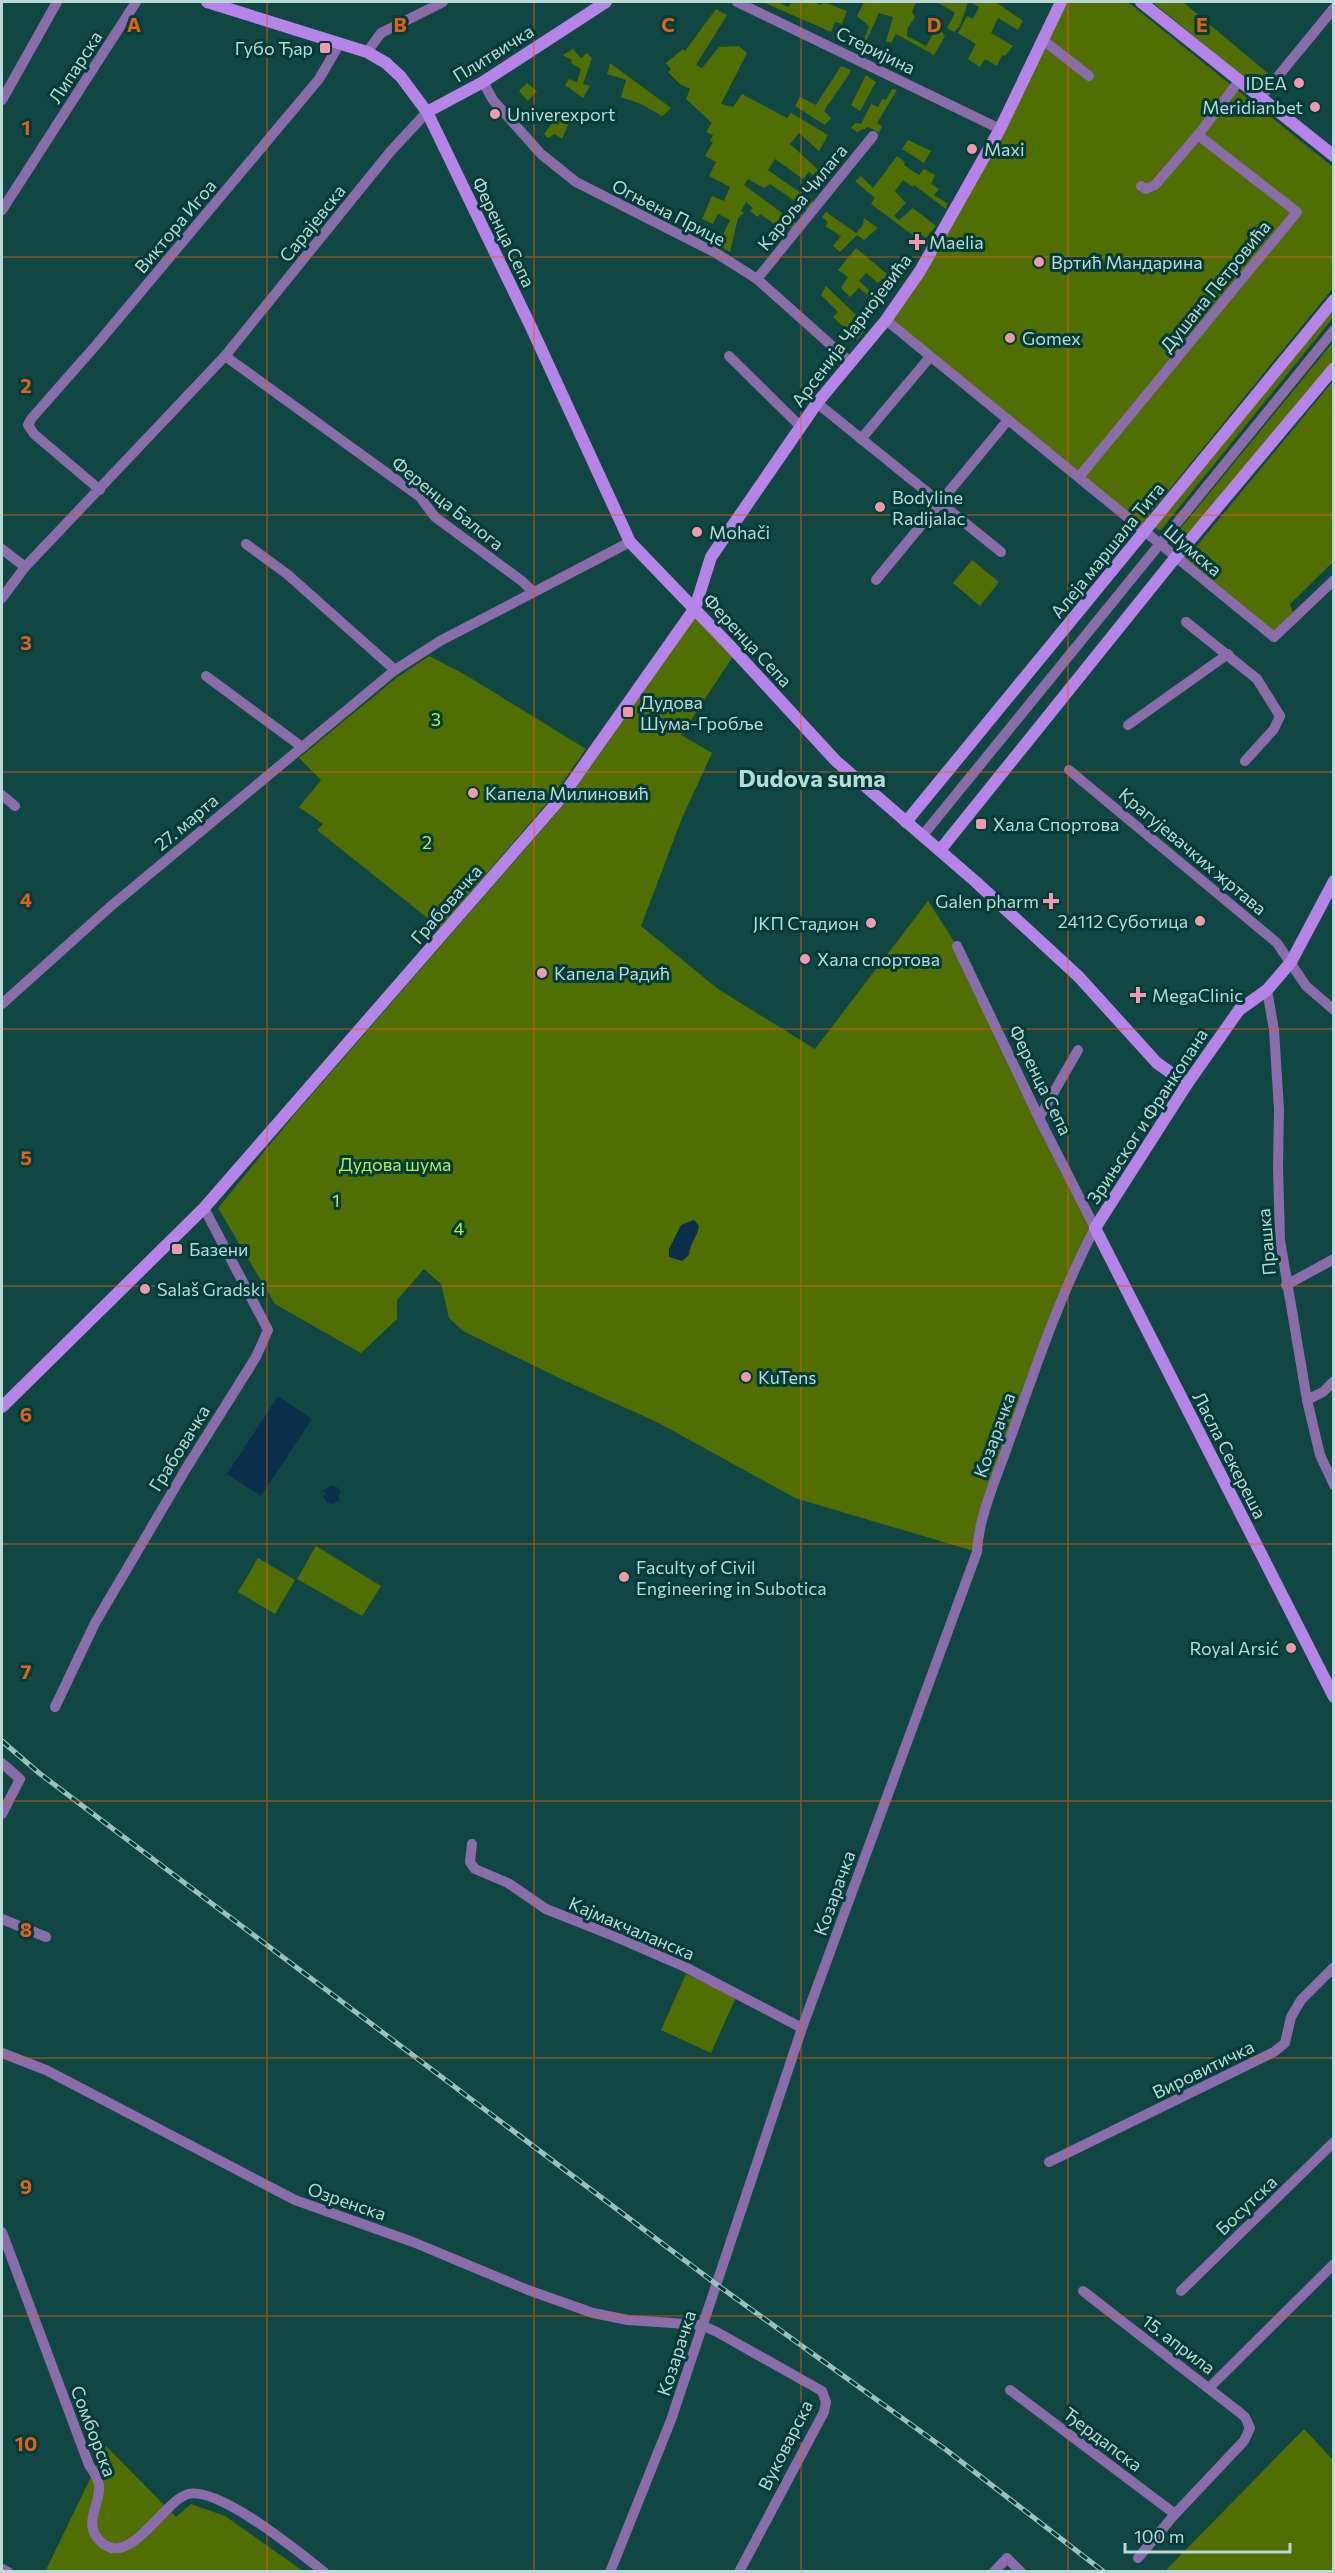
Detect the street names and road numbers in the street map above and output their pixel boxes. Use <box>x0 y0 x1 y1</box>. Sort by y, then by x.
street label: Плитвичка <box>449 20 537 86</box>
street label: Стеријина <box>833 21 919 79</box>
street label: Липарска <box>43 27 107 107</box>
street label: Кароља Чилага <box>753 140 851 254</box>
street label: Ференца Сепа <box>468 173 540 291</box>
street label: Огњена Прице <box>609 174 729 250</box>
street label: Виктора Игоа <box>129 175 221 277</box>
street label: Сарајевска <box>274 180 350 266</box>
street label: Душана Петровића <box>1155 216 1275 356</box>
street label: Арсенија Чарнојевића <box>786 249 916 411</box>
street label: Ференца Балога <box>388 451 508 555</box>
street label: Алеја маршала Тита <box>1046 478 1168 622</box>
street label: Шумска <box>1160 520 1226 580</box>
street label: Ференца Сепа <box>699 589 797 691</box>
street label: Крагујевачких жртава <box>1115 783 1271 919</box>
street label: 27. марта <box>150 789 222 855</box>
street label: Грабовачка <box>406 860 486 948</box>
street label: Ференца Сепа <box>1005 1021 1077 1139</box>
street label: Зрињског и Франкопана <box>1082 1024 1212 1208</box>
street label: Прашка <box>1252 1208 1280 1276</box>
street label: Ласла Секереша <box>1188 1388 1272 1522</box>
street label: Козарачка <box>969 1390 1019 1480</box>
street label: Грабовачка <box>144 1401 214 1495</box>
street label: Козарачка <box>809 1848 859 1938</box>
street label: Кајмакчаланска <box>566 1892 698 1964</box>
street label: Вировитичка <box>1149 2035 1257 2103</box>
street label: Босутска <box>1211 2171 1281 2239</box>
street label: Озренска <box>305 2177 389 2225</box>
street label: Козарачка <box>652 2307 700 2399</box>
street label: 15. априла <box>1138 2309 1220 2379</box>
street label: Сомборска <box>67 2382 121 2480</box>
street label: Вуковарска <box>753 2396 817 2494</box>
street label: Ђердапска <box>1059 2402 1147 2476</box>

